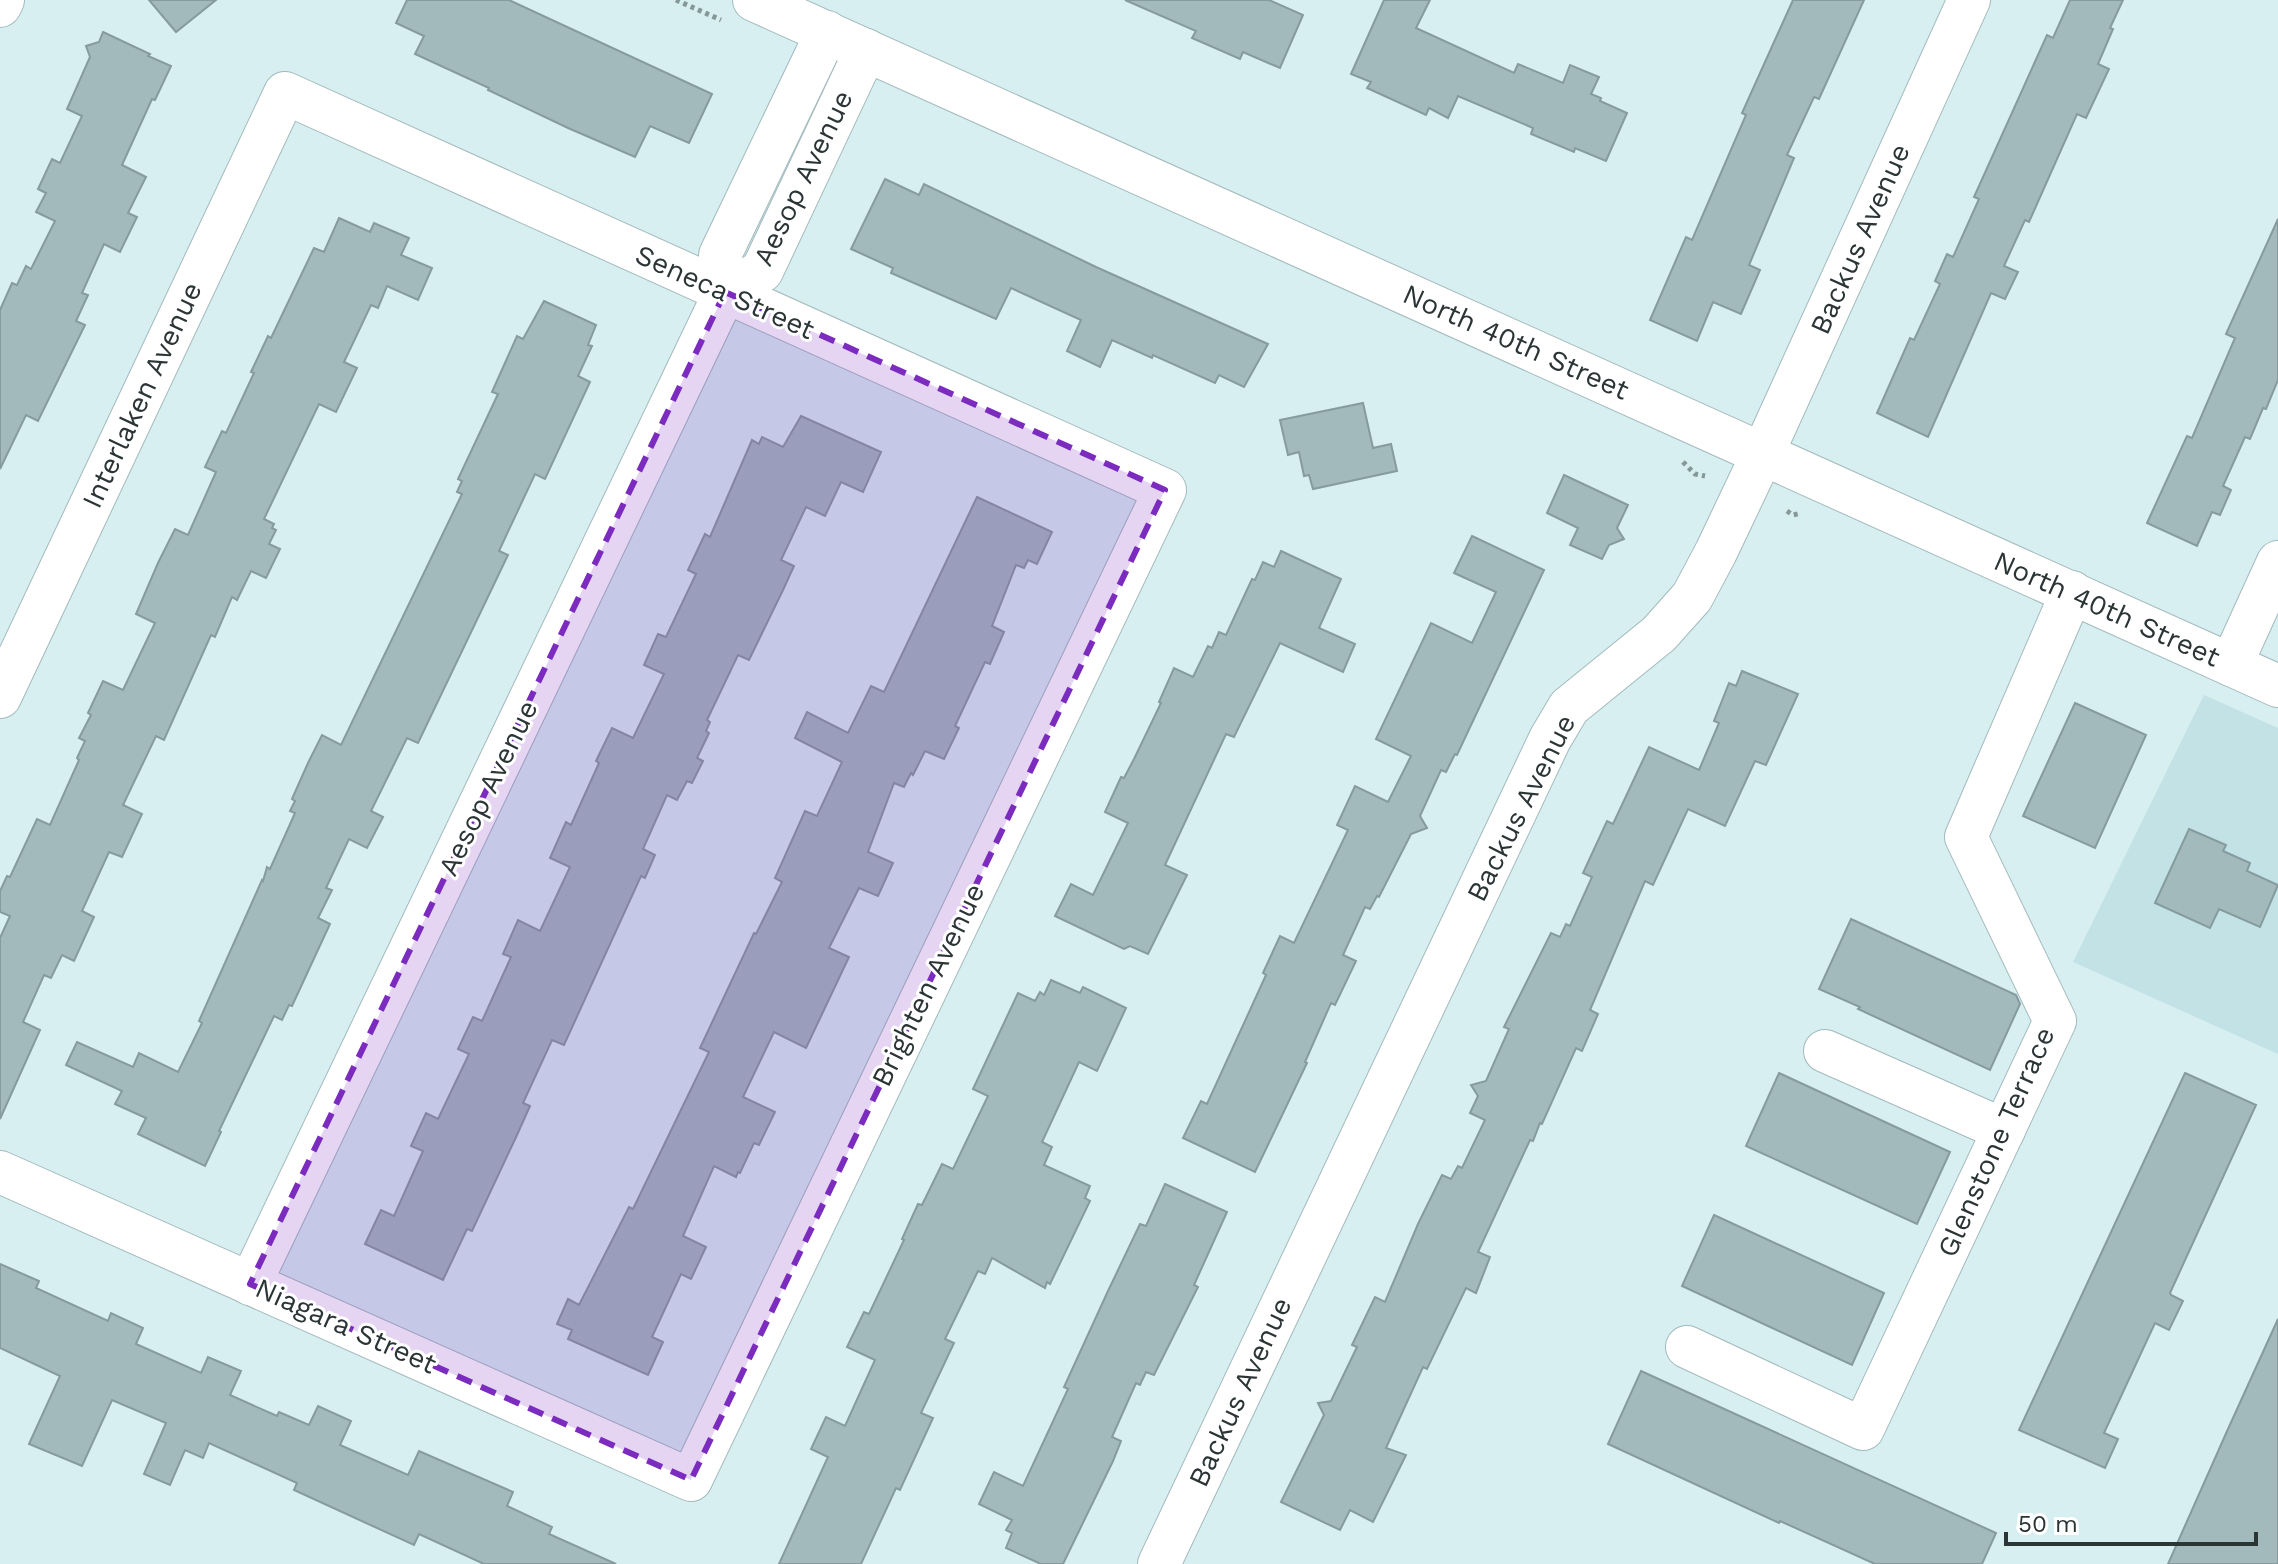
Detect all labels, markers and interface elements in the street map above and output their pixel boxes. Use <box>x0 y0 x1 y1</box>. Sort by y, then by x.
street label: Aesop Avenue <box>746 85 860 271</box>
street label: Backus Avenue <box>1803 139 1917 339</box>
street label: Seneca Street <box>630 238 820 346</box>
street label: Interlaken Avenue <box>75 277 209 513</box>
street label: North 40th Street <box>1398 277 1634 407</box>
street label: North 40th Street <box>1989 544 2225 674</box>
street label: Aesop Avenue <box>431 695 545 881</box>
street label: Backus Avenue <box>1460 709 1582 907</box>
street label: Brighten Avenue <box>865 878 991 1092</box>
street label: Glenstone Terrace <box>1930 1022 2062 1262</box>
street label: Niagara Street <box>250 1271 442 1381</box>
street label: Backus Avenue <box>1182 1292 1298 1492</box>
scale bar <box>2006 1496 2256 1546</box>
text: 50 m <box>2018 1510 2078 1538</box>

